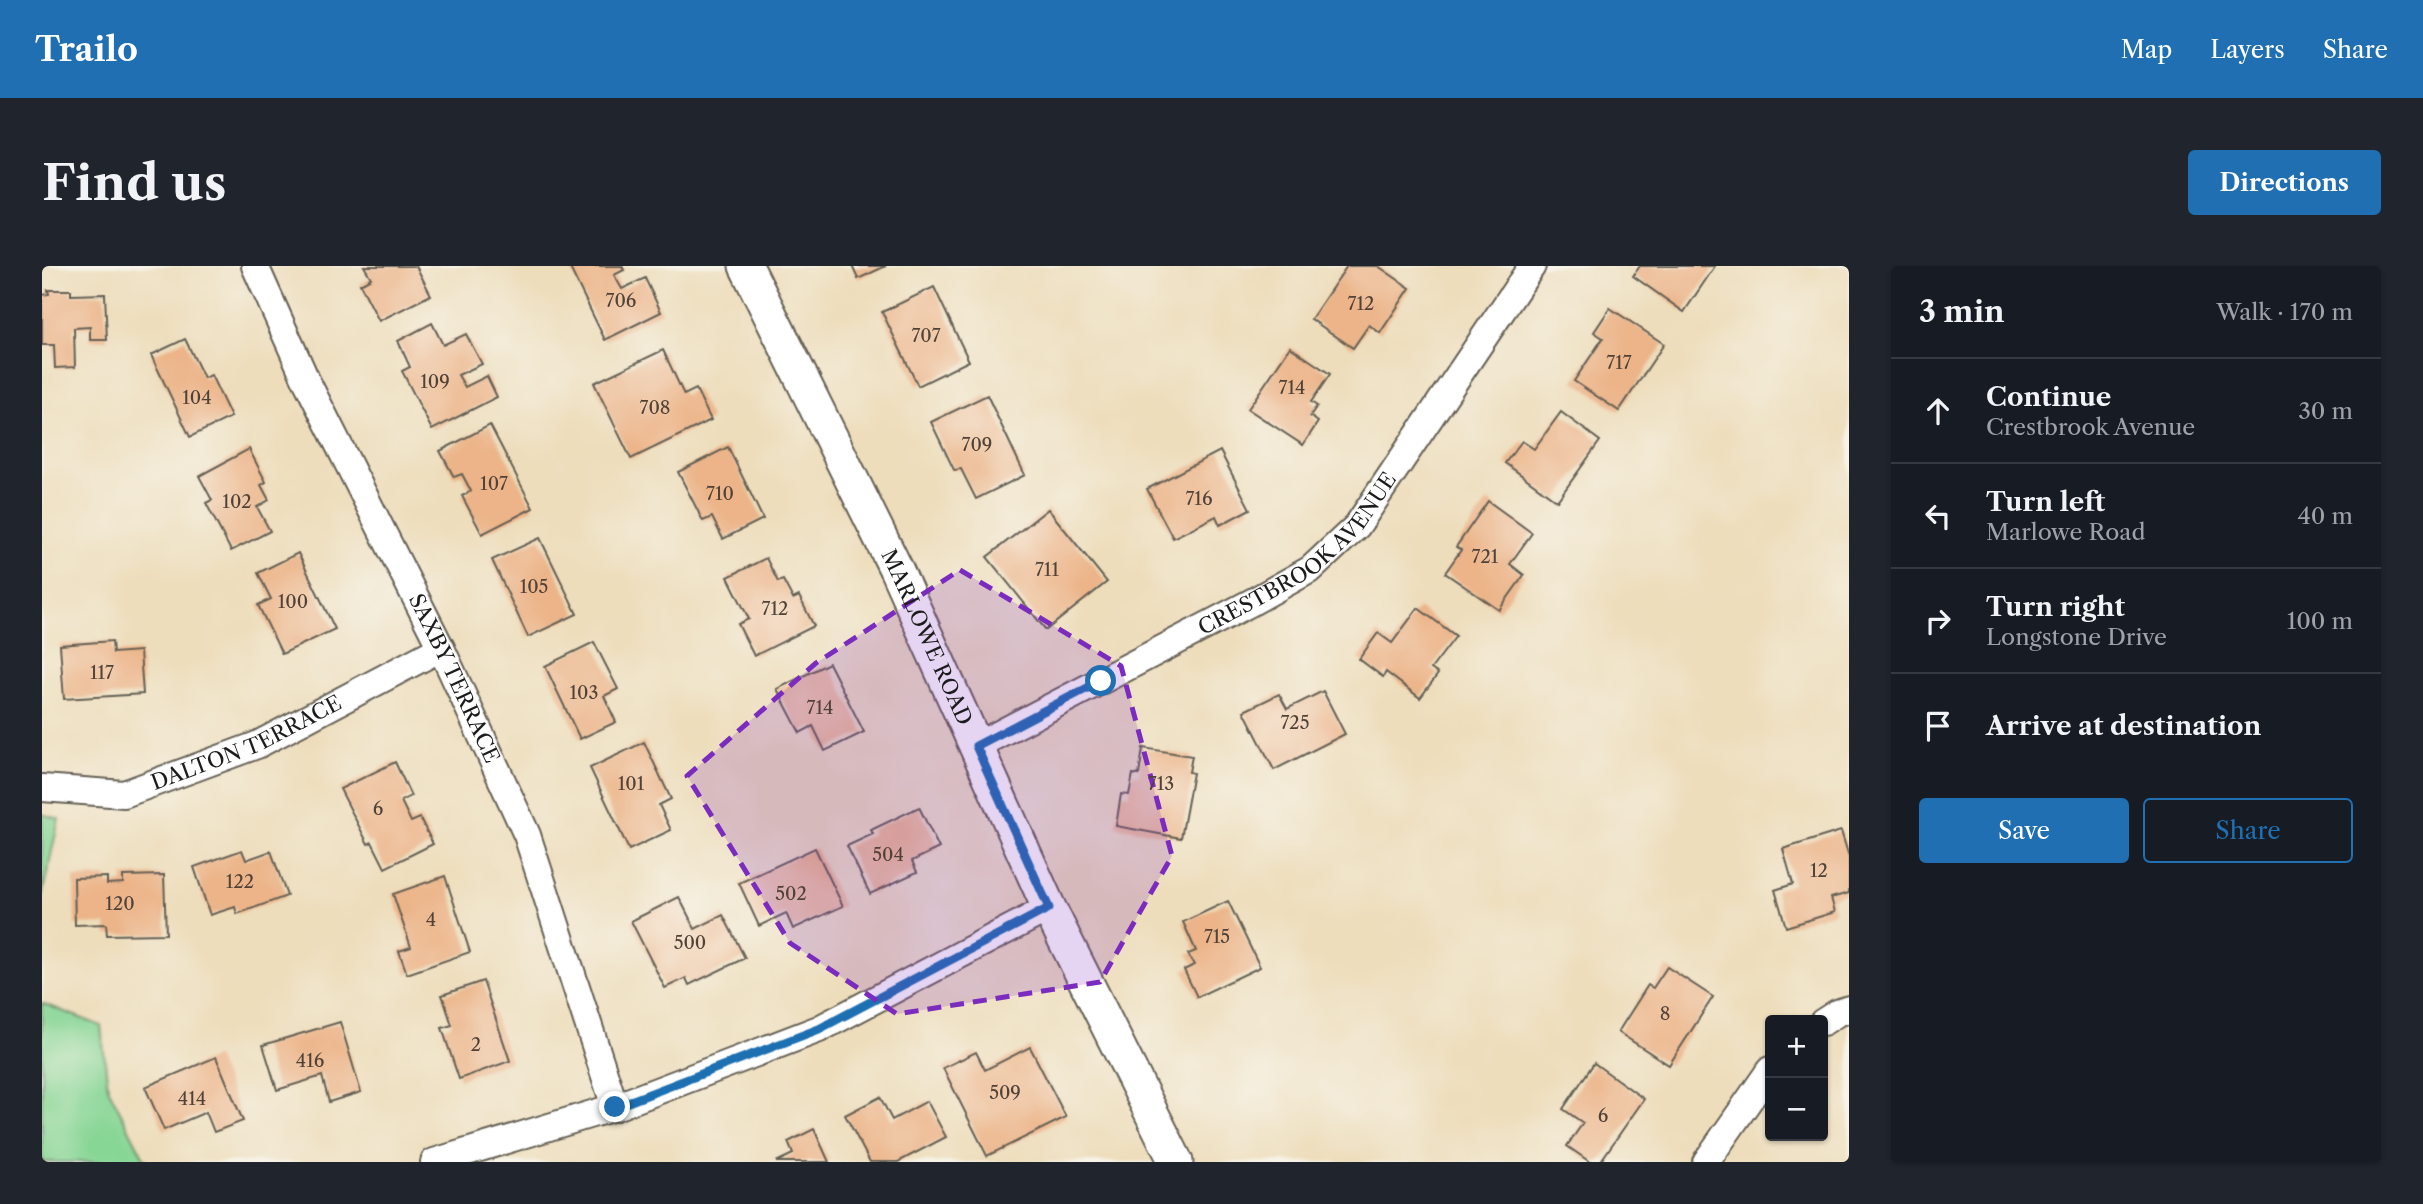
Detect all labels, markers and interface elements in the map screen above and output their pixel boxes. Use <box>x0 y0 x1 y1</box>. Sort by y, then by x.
text: Trailo <box>35 29 138 70</box>
text: Map <box>2121 35 2172 64</box>
text: Layers <box>2210 35 2285 64</box>
text: Share <box>2323 35 2388 64</box>
button: Directions <box>2188 150 2381 215</box>
text: Find us <box>42 152 226 213</box>
house number: 706 <box>606 290 636 312</box>
house number: 712 <box>1348 293 1374 315</box>
text: 3 min <box>1919 293 2005 330</box>
text: Walk · 170 m <box>2216 298 2353 326</box>
house number: 707 <box>911 325 941 347</box>
house number: 717 <box>1606 352 1632 374</box>
house number: 109 <box>420 371 450 393</box>
house number: 714 <box>1279 377 1305 399</box>
text: Continue <box>1986 381 2111 413</box>
house number: 104 <box>182 387 212 409</box>
icon: ahead <box>1919 392 1957 430</box>
house number: 708 <box>640 397 670 419</box>
text: 30 m <box>2298 397 2353 425</box>
text: Crestbrook Avenue <box>1986 413 2195 441</box>
house number: 709 <box>962 434 992 456</box>
street label: CRESTBROOK AVENUE <box>1194 468 1401 640</box>
house number: 107 <box>480 473 508 495</box>
house number: 710 <box>706 483 734 505</box>
text: Turn left <box>1986 486 2105 518</box>
house number: 716 <box>1186 488 1212 510</box>
house number: 102 <box>222 491 252 513</box>
icon: left <box>1919 497 1957 535</box>
text: 40 m <box>2298 502 2353 530</box>
text: Marlowe Road <box>1986 518 2145 546</box>
street label: MARLOWE ROAD <box>876 545 978 729</box>
house number: 721 <box>1472 546 1499 568</box>
house number: 711 <box>1035 559 1059 581</box>
house number: 105 <box>520 576 548 598</box>
street label: SAXBY TERRACE <box>404 589 505 767</box>
house number: 100 <box>278 591 308 613</box>
text: Turn right <box>1986 591 2125 623</box>
house number: 712 <box>762 598 788 620</box>
icon: right <box>1919 602 1957 640</box>
text: 100 m <box>2287 607 2353 635</box>
text: Longstone Drive <box>1986 623 2167 651</box>
house number: 117 <box>90 662 114 684</box>
route start <box>1085 665 1116 696</box>
house number: 103 <box>570 682 598 704</box>
street label: DALTON TERRACE <box>148 690 346 795</box>
house number: 714 <box>807 697 833 719</box>
icon: arrive <box>1919 707 1957 745</box>
text: Arrive at destination <box>1986 710 2261 742</box>
house number: 725 <box>1281 712 1310 734</box>
house number: 101 <box>618 773 645 795</box>
house number: 713 <box>1148 773 1174 795</box>
house number: 6 <box>373 798 383 820</box>
button: Save <box>1919 798 2129 863</box>
button: Share <box>2143 798 2353 863</box>
house number: 504 <box>872 844 904 866</box>
house number: 12 <box>1810 860 1828 882</box>
house number: 122 <box>226 871 254 893</box>
house number: 502 <box>775 883 807 905</box>
house number: 120 <box>105 893 135 915</box>
house number: 4 <box>426 909 436 931</box>
house number: 715 <box>1204 926 1230 948</box>
house number: 500 <box>674 932 706 954</box>
house number: 8 <box>1660 1003 1670 1025</box>
map controls <box>1765 1015 1828 1141</box>
button: + <box>1765 1015 1828 1078</box>
house number: 2 <box>471 1034 481 1056</box>
house number: 416 <box>296 1050 324 1072</box>
button: − <box>1765 1078 1828 1141</box>
house number: 509 <box>989 1082 1021 1104</box>
house number: 414 <box>178 1088 206 1110</box>
route end <box>599 1091 630 1122</box>
house number: 6 <box>1598 1105 1608 1127</box>

